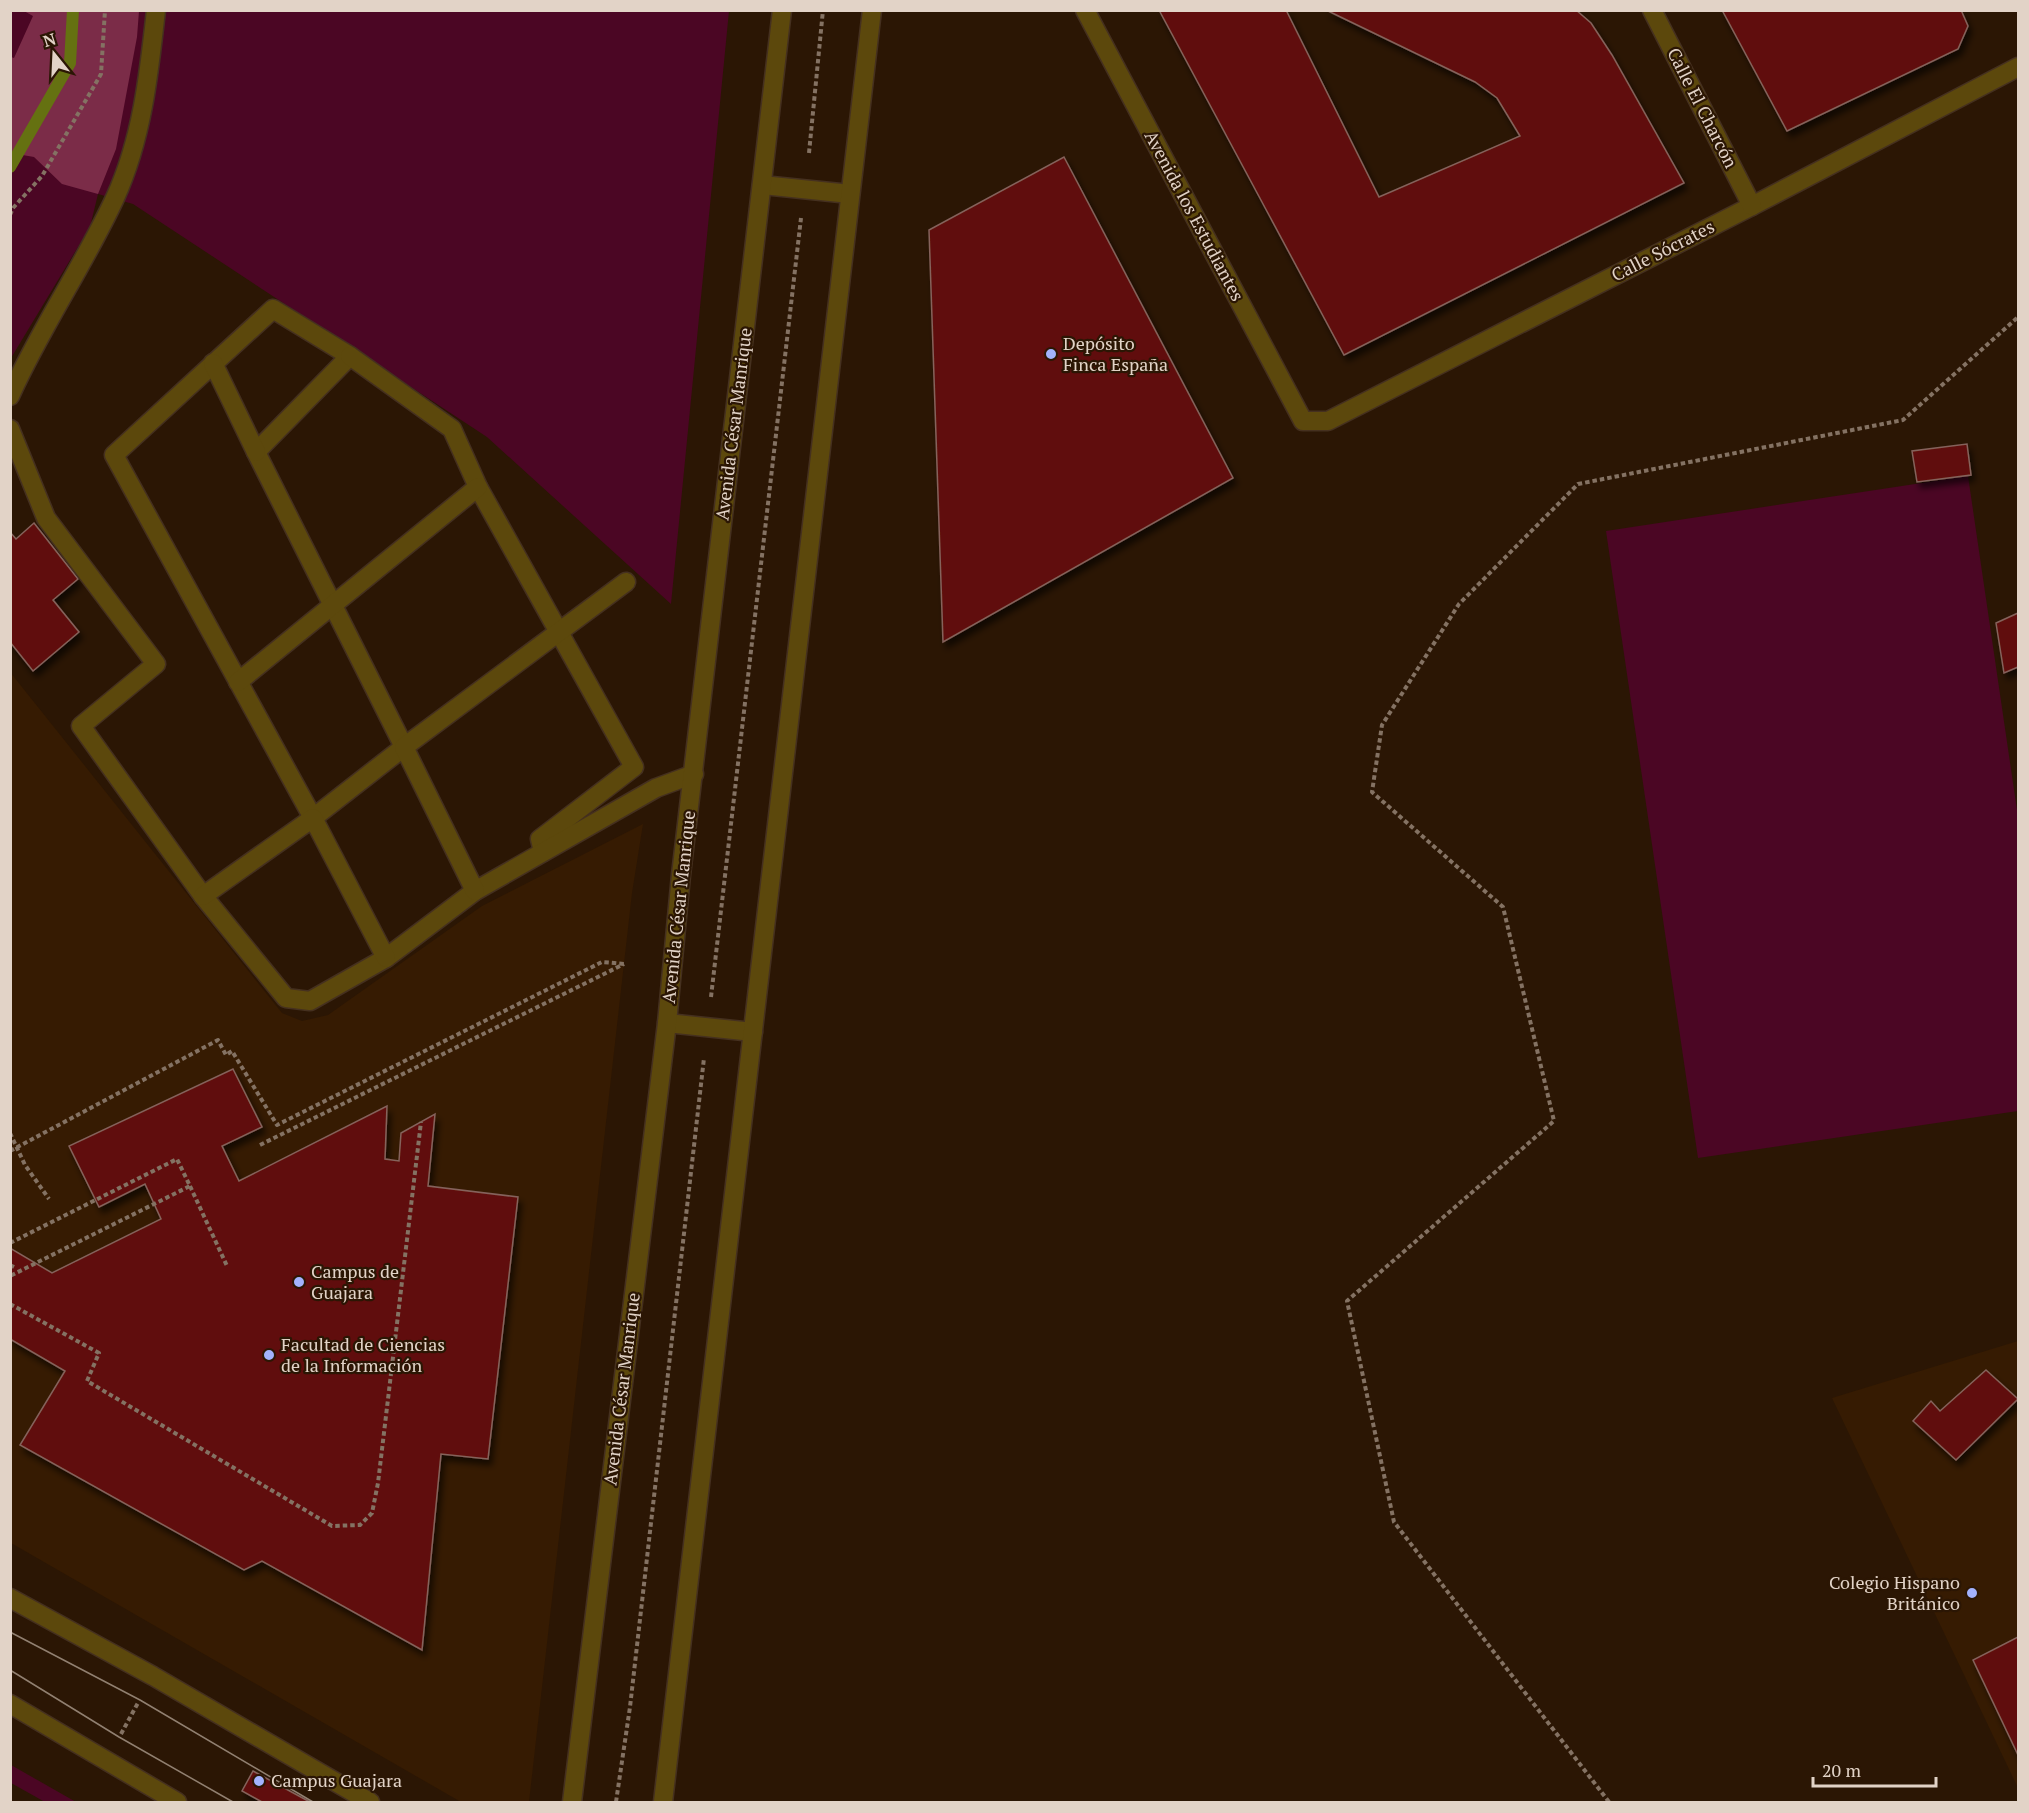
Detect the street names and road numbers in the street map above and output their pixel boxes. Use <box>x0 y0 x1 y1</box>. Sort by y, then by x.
street label: Calle El Charcón <box>1662 43 1744 172</box>
street label: Avenida los Estudiantes <box>1140 126 1250 305</box>
street label: Calle Sócrates <box>1607 214 1718 286</box>
street label: Avenida César Manrique <box>709 326 757 522</box>
street label: Avenida César Manrique <box>656 809 700 1005</box>
street label: Avenida César Manrique <box>597 1291 645 1487</box>

